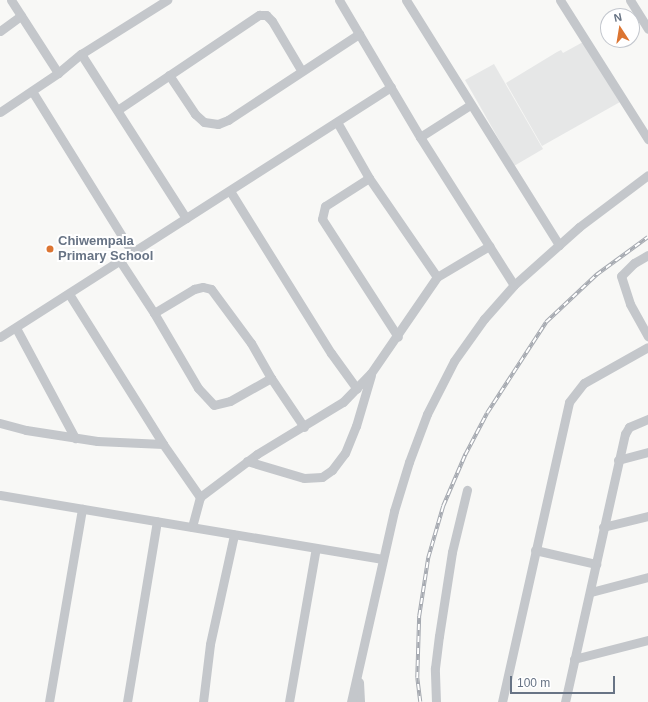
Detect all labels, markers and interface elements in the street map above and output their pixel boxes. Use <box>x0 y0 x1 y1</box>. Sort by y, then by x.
north arrow <box>600 8 640 48</box>
text: N <box>613 11 623 24</box>
place label: Chiwempala Primary School <box>58 234 153 265</box>
marker: Chiwempala Primary School <box>45 244 55 254</box>
scale bar <box>512 668 617 694</box>
text: 100 m <box>517 676 550 690</box>

